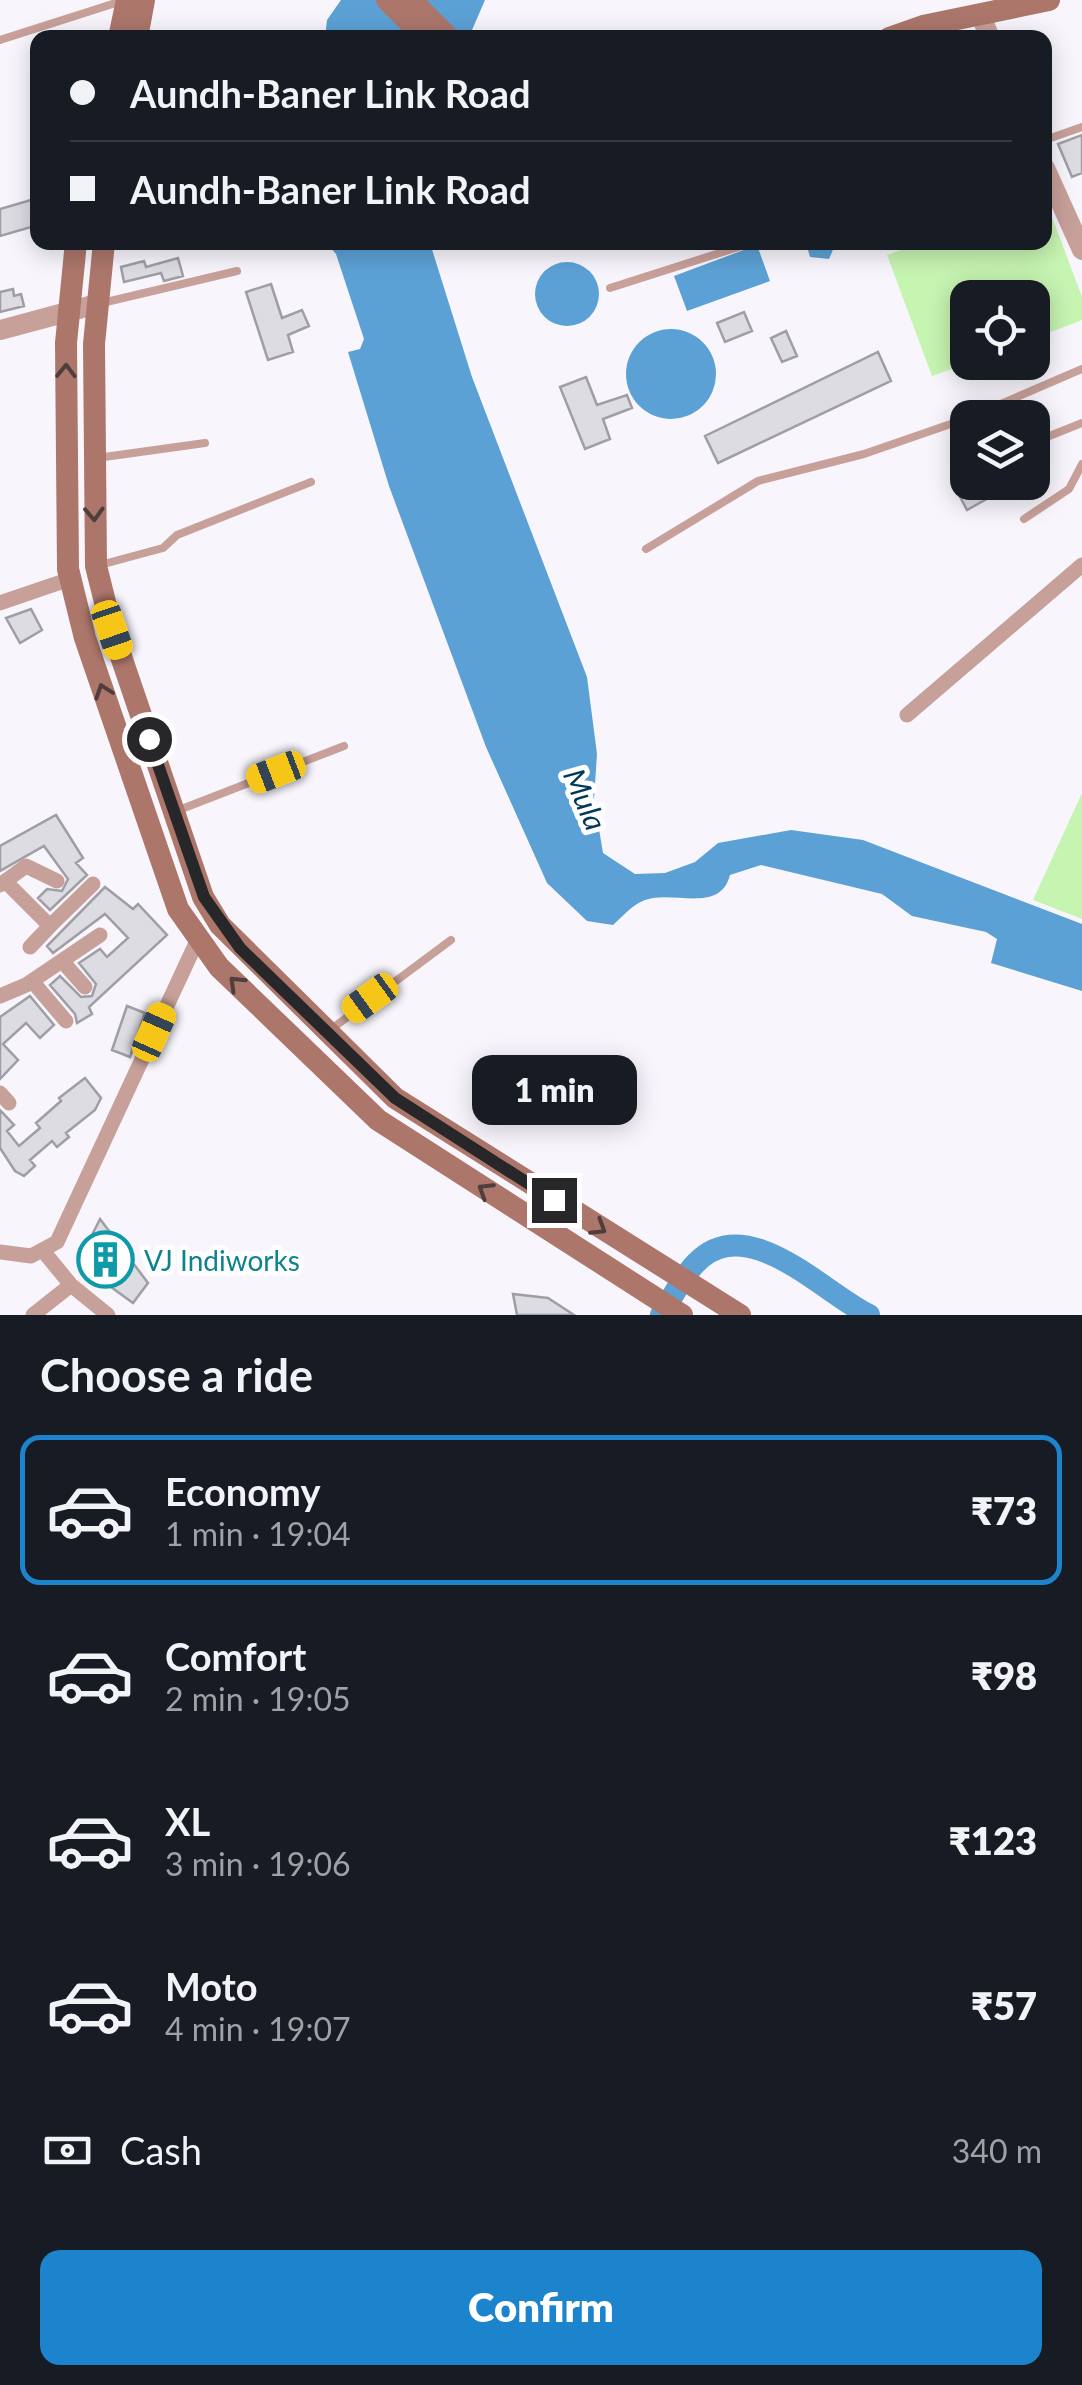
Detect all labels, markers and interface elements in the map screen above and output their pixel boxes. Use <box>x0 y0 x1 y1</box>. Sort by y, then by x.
text: Aundh-Baner Link Road <box>130 70 531 116</box>
text: Aundh-Baner Link Road <box>130 166 531 212</box>
map controls <box>950 280 1050 500</box>
button: locate <box>950 280 1050 380</box>
one-way arrow <box>55 363 77 378</box>
button: layers <box>950 400 1050 500</box>
one-way arrow <box>84 507 105 523</box>
car <box>88 597 136 663</box>
one-way arrow <box>94 683 115 700</box>
route start <box>127 717 172 762</box>
car <box>243 747 309 797</box>
water label: Mula <box>557 763 615 835</box>
car <box>337 968 403 1028</box>
one-way arrow <box>229 977 247 995</box>
car <box>128 998 180 1066</box>
callout: 1 min <box>472 1055 636 1125</box>
text: 1 min <box>515 1070 594 1109</box>
route end <box>532 1178 577 1223</box>
one-way arrow <box>478 1183 496 1202</box>
one-way arrow <box>588 1216 606 1235</box>
building icon: VJ Indiworks <box>75 1230 135 1290</box>
place label: VJ Indiworks <box>144 1243 300 1277</box>
text: Choose a ride <box>40 1348 313 1402</box>
icon: car <box>45 1465 135 1555</box>
text: Economy <box>165 1468 320 1514</box>
text: ₹73 <box>971 1487 1037 1533</box>
text: 1 min · 19:04 <box>165 1514 351 1553</box>
icon: car <box>45 1630 135 1720</box>
text: Comfort <box>165 1633 306 1679</box>
text: ₹98 <box>971 1652 1037 1698</box>
text: 2 min · 19:05 <box>165 1679 351 1718</box>
icon: car <box>45 1795 135 1885</box>
text: XL <box>165 1798 210 1844</box>
text: ₹123 <box>949 1817 1037 1863</box>
text: 3 min · 19:06 <box>165 1844 351 1883</box>
icon: car <box>45 1960 135 2050</box>
text: Moto <box>165 1963 258 2009</box>
text: ₹57 <box>971 1982 1037 2028</box>
text: 4 min · 19:07 <box>165 2009 351 2048</box>
icon: cash <box>40 2123 95 2178</box>
text: Cash <box>120 2127 202 2173</box>
text: 340 m <box>952 2131 1042 2170</box>
button: Confirm <box>40 2250 1042 2365</box>

